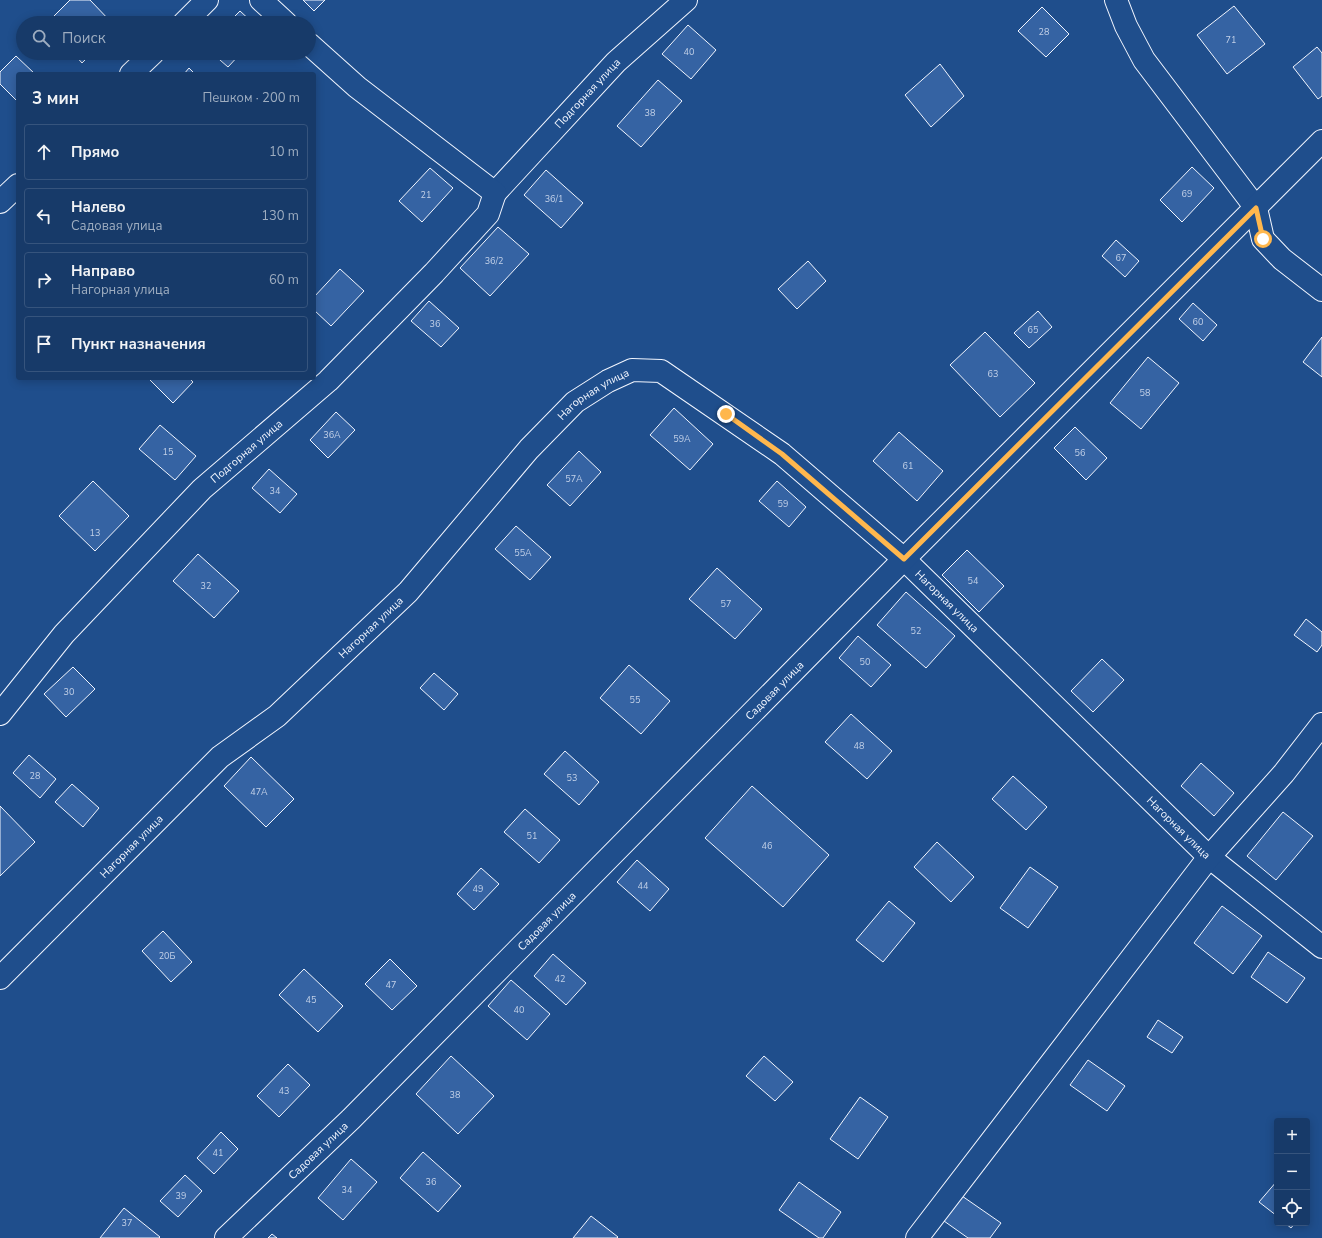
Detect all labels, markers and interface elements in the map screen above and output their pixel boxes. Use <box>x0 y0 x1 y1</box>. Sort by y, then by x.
search box <box>16 16 316 60</box>
house number: 28 <box>1039 26 1049 38</box>
icon: search <box>30 27 52 49</box>
text: Поиск <box>62 28 106 48</box>
house number: 71 <box>1226 34 1236 46</box>
house number: 40 <box>684 46 694 58</box>
street label: Подгорная улица <box>551 55 624 131</box>
text: 3 мин <box>32 87 79 110</box>
text: Пешком · 200 m <box>202 89 300 107</box>
house number: 38 <box>645 107 655 119</box>
icon: ahead <box>33 141 55 163</box>
text: Прямо <box>71 142 119 162</box>
text: 10 m <box>269 143 299 161</box>
house number: 69 <box>1182 188 1192 200</box>
house number: 21 <box>421 189 431 201</box>
house number: 36/1 <box>545 193 563 205</box>
text: Налево <box>71 197 126 217</box>
icon: left <box>33 205 55 227</box>
text: 130 m <box>261 207 299 225</box>
text: Садовая улица <box>71 217 162 235</box>
route start <box>1254 230 1272 248</box>
house number: 67 <box>1116 252 1126 264</box>
house number: 36/2 <box>485 255 503 267</box>
text: Направо <box>71 261 135 281</box>
icon: right <box>33 269 55 291</box>
text: 60 m <box>269 271 299 289</box>
text: Нагорная улица <box>71 281 170 299</box>
house number: 60 <box>1193 316 1203 328</box>
house number: 36 <box>430 318 440 330</box>
house number: 65 <box>1028 324 1038 336</box>
icon: arrive <box>33 333 55 355</box>
text: Пункт назначения <box>71 334 206 354</box>
street label: Нагорная улица <box>554 365 631 423</box>
house number: 63 <box>988 368 998 380</box>
house number: 58 <box>1140 387 1150 399</box>
route end <box>717 405 735 423</box>
street label: Подгорная улица <box>207 416 286 486</box>
house number: 36А <box>323 429 341 441</box>
house number: 59А <box>673 433 691 445</box>
house number: 15 <box>163 446 173 458</box>
house number: 56 <box>1075 447 1085 459</box>
house number: 61 <box>903 460 913 472</box>
house number: 57А <box>565 473 583 485</box>
house number: 34 <box>270 485 281 497</box>
house number: 59 <box>778 498 788 510</box>
house number: 13 <box>90 527 100 539</box>
house number: 55А <box>514 547 532 559</box>
street label: Нагорная улица <box>912 566 982 636</box>
house number: 54 <box>968 575 979 587</box>
house number: 32 <box>201 580 211 592</box>
street label: Нагорная улица <box>335 593 406 662</box>
house number: 57 <box>721 598 731 610</box>
house number: 52 <box>911 625 921 637</box>
house number: 50 <box>860 656 870 668</box>
street label: Садовая улица <box>742 657 807 723</box>
house number: 30 <box>64 686 74 698</box>
house number: 55 <box>630 694 640 706</box>
house number: 48 <box>854 740 864 752</box>
house number: 28 <box>30 770 40 782</box>
house number: 53 <box>567 772 577 784</box>
house number: 47А <box>250 786 268 798</box>
street label: Нагорная улица <box>1144 793 1214 862</box>
street label: Нагорная улица <box>96 811 166 881</box>
house number: 51 <box>527 830 537 842</box>
house number: 46 <box>762 840 772 852</box>
house number: 44 <box>638 880 649 892</box>
house number: 49 <box>473 883 483 895</box>
street label: Садовая улица <box>514 888 579 954</box>
house number: 20Б <box>159 950 175 962</box>
house number: 42 <box>555 973 565 985</box>
house number: 47 <box>386 979 396 991</box>
house number: 45 <box>306 994 316 1006</box>
house number: 40 <box>514 1004 524 1016</box>
house number: 43 <box>279 1085 289 1097</box>
house number: 38 <box>450 1089 460 1101</box>
street label: Садовая улица <box>285 1118 351 1183</box>
map controls <box>1274 1118 1310 1226</box>
button: + <box>1274 1118 1310 1154</box>
house number: 41 <box>213 1147 223 1159</box>
button: − <box>1274 1154 1310 1190</box>
house number: 36 <box>426 1176 436 1188</box>
house number: 34 <box>342 1184 353 1196</box>
house number: 39 <box>176 1190 186 1202</box>
button: locate <box>1274 1190 1310 1226</box>
house number: 37 <box>122 1217 132 1229</box>

